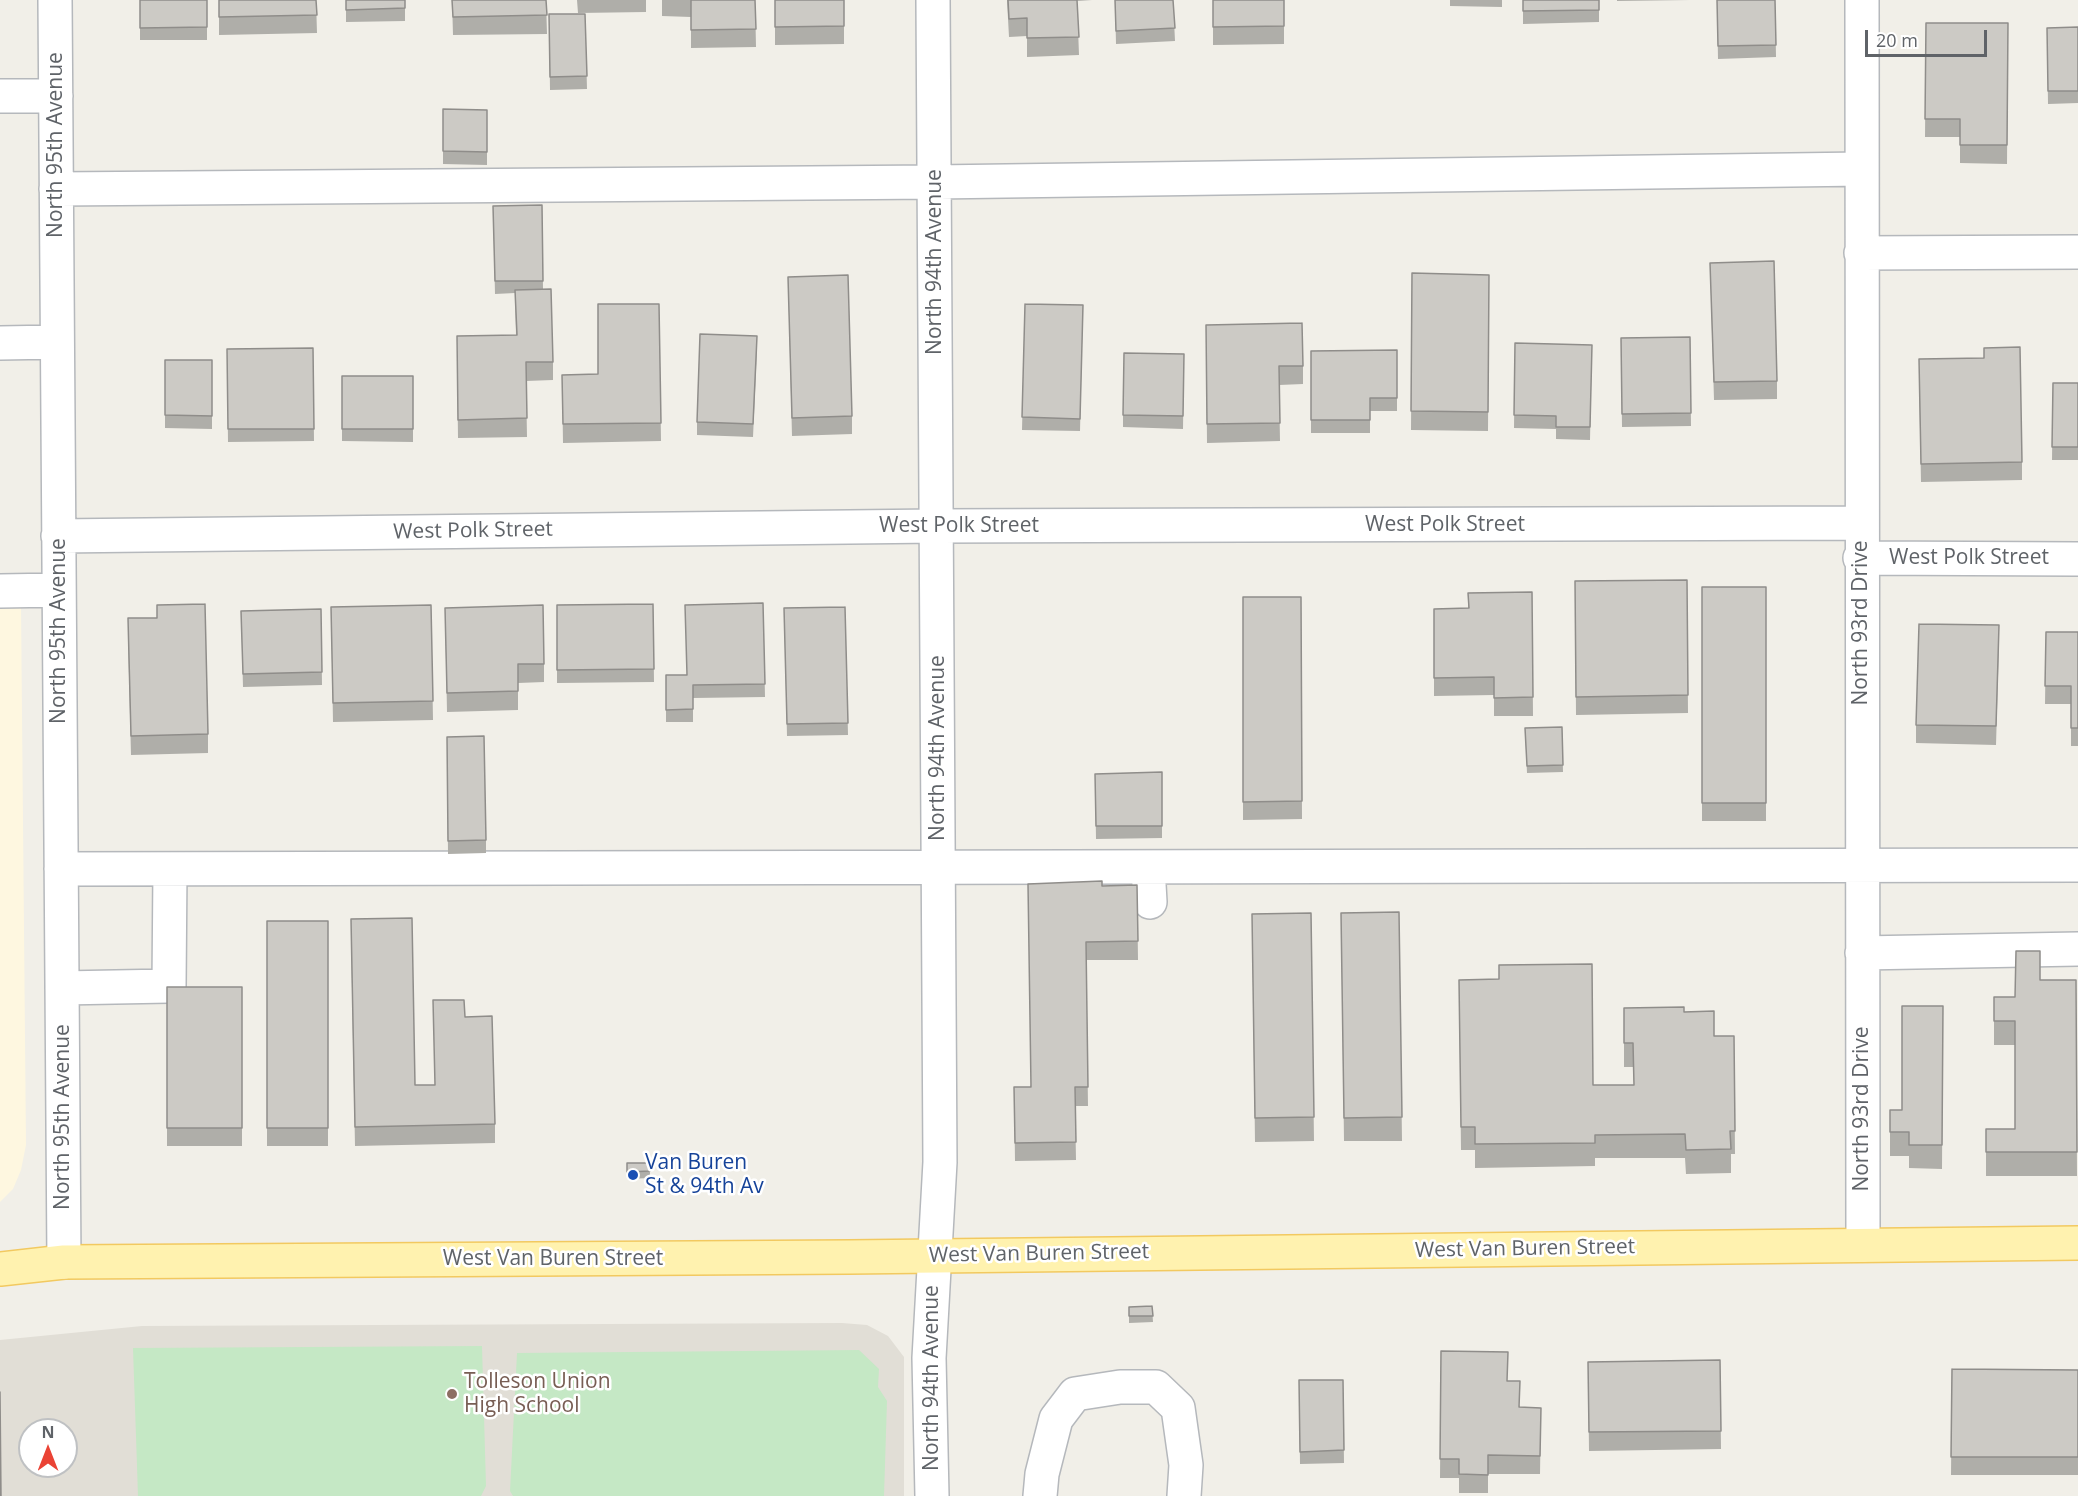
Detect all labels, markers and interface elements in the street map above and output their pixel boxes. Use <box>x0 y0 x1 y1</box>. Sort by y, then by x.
scale bar <box>1868 18 1990 56</box>
text: 20 m <box>1876 28 1918 52</box>
street label: North 95th Avenue <box>43 52 69 238</box>
street label: North 94th Avenue <box>922 169 948 355</box>
street label: West Polk Street <box>1365 512 1525 538</box>
street label: West Polk Street <box>879 513 1039 539</box>
street label: West Polk Street <box>393 517 553 545</box>
street label: North 95th Avenue <box>46 538 72 724</box>
street label: North 93rd Drive <box>1848 540 1874 706</box>
street label: West Polk Street <box>1889 545 2049 571</box>
street label: North 94th Avenue <box>925 655 951 841</box>
street label: North 95th Avenue <box>50 1024 76 1210</box>
street label: North 93rd Drive <box>1849 1026 1875 1192</box>
place label: Van Buren St & 94th Av <box>645 1150 764 1200</box>
marker: Van Buren St & 94th Av <box>626 1168 640 1182</box>
street label: West Van Buren Street <box>1415 1234 1635 1264</box>
street label: West Van Buren Street <box>929 1239 1149 1269</box>
street label: West Van Buren Street <box>443 1246 663 1272</box>
street label: North 94th Avenue <box>919 1285 945 1471</box>
place label: Tolleson Union High School <box>464 1369 611 1419</box>
marker: Tolleson Union High School <box>445 1387 459 1401</box>
north arrow <box>18 1418 78 1478</box>
text: N <box>41 1421 55 1443</box>

